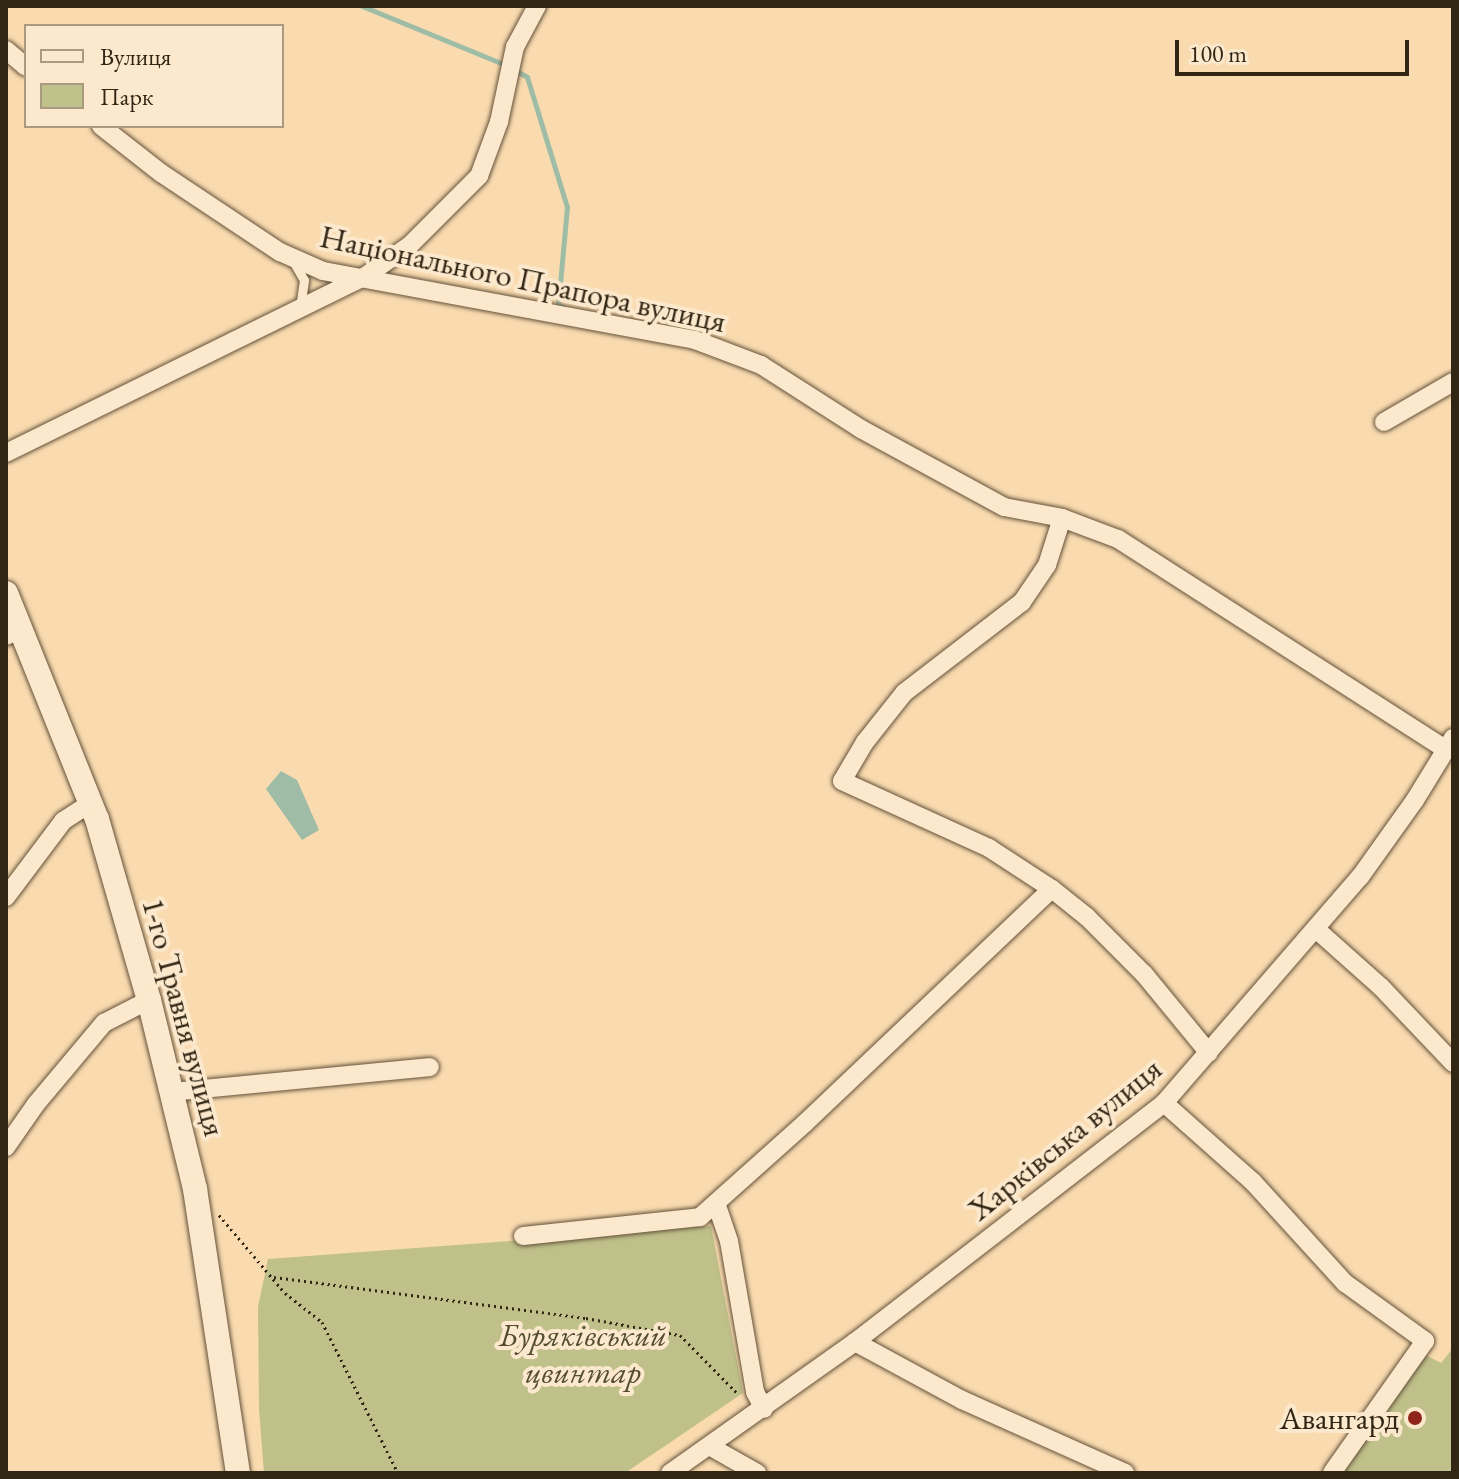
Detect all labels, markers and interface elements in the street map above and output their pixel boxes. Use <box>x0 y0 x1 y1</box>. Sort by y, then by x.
legend <box>24 24 284 128</box>
scale bar <box>1179 24 1413 74</box>
text: 100 m <box>1189 38 1247 69</box>
text: Вулиця <box>100 41 171 72</box>
text: Парк <box>100 81 153 112</box>
street label: Національного Прапора вулиця <box>317 217 729 341</box>
street label: 1-го Травня вулиця <box>134 894 234 1140</box>
street label: Харківська вулиця <box>961 1049 1169 1229</box>
park label: Буряківський цвинтар <box>499 1317 667 1392</box>
place label: Авангард <box>1279 1399 1399 1437</box>
marker: Авангард <box>1406 1409 1424 1427</box>

